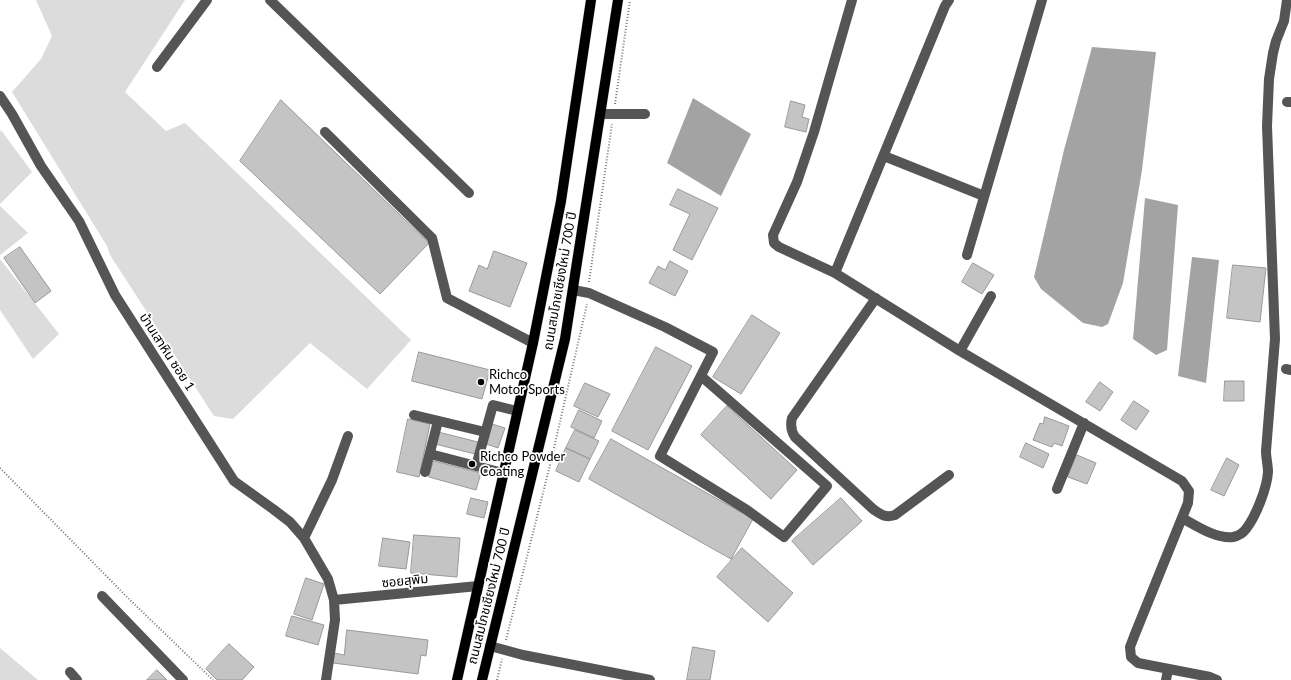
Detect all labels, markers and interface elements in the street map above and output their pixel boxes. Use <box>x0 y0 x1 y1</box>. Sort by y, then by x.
street label: ถนนสมโภชเชียงใหม่ 700 ปี <box>540 211 580 351</box>
street label: บ้านเสาหิน ซอย 1 <box>136 310 198 394</box>
place label: Richco Motor Sports <box>489 367 565 398</box>
marker: Richco Motor Sports <box>476 377 486 387</box>
place label: Richco Powder Coating <box>480 449 565 480</box>
marker: Richco Powder Coating <box>467 459 477 469</box>
street label: ถนนสมโภชเชียงใหม่ 700 ปี <box>464 526 514 666</box>
street label: ซอยสุพิม <box>381 571 429 591</box>

